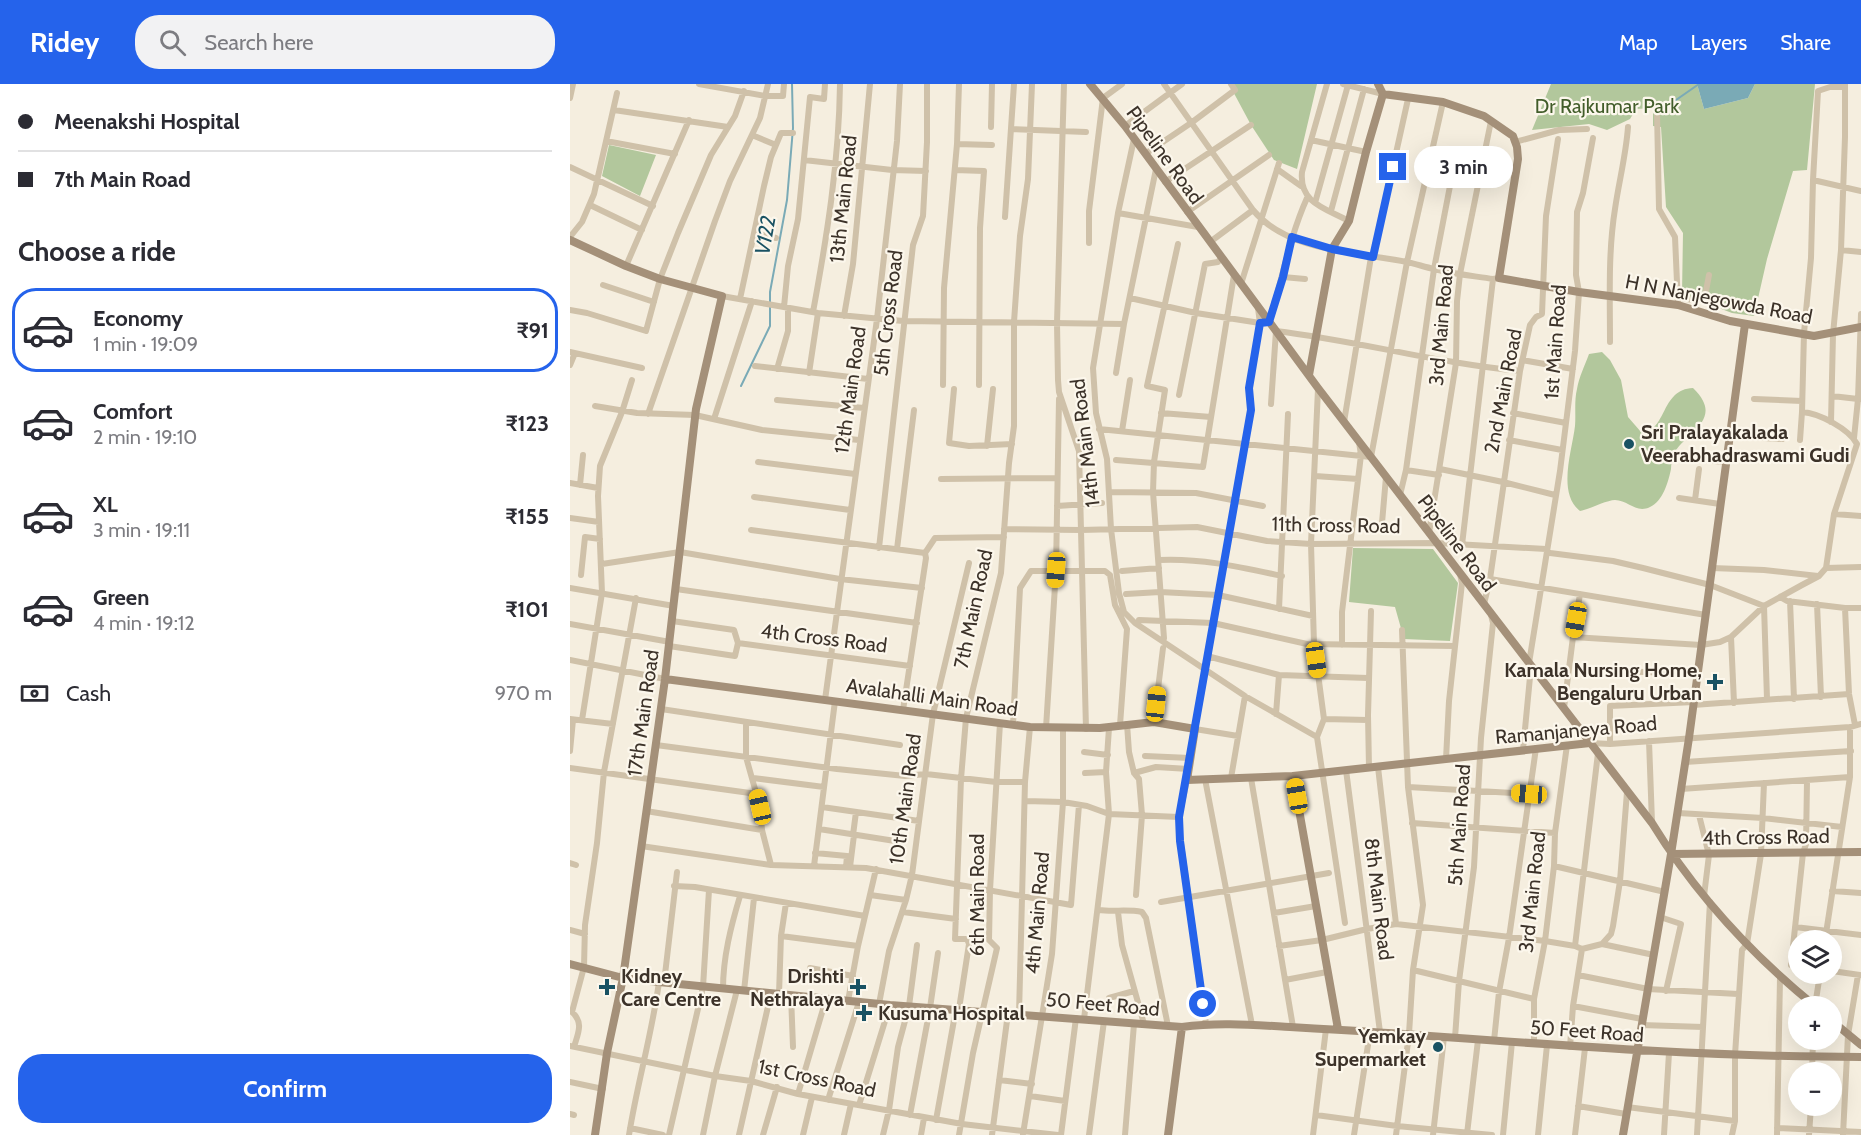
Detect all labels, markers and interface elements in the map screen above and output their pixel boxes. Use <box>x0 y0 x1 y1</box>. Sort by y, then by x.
search box <box>135 15 555 69</box>
text: Ridey <box>30 25 99 59</box>
icon: search <box>156 26 189 59</box>
text: Search here <box>204 29 314 56</box>
text: Map <box>1619 30 1658 55</box>
text: Layers <box>1691 30 1747 55</box>
text: Share <box>1780 30 1831 55</box>
park label: Dr Rajkumar Park <box>1535 94 1679 118</box>
street label: Pipeline Road <box>1121 101 1209 209</box>
text: Meenakshi Hospital <box>54 108 240 135</box>
street label: 13th Main Road <box>824 134 862 264</box>
callout: 3 min <box>1414 146 1513 188</box>
route end <box>1379 153 1406 180</box>
text: 3 min <box>1439 155 1488 179</box>
text: 7th Main Road <box>54 166 191 193</box>
water label: V122 <box>749 213 781 257</box>
text: Choose a ride <box>18 235 176 268</box>
street label: 5th Cross Road <box>868 249 908 377</box>
street label: 3rd Main Road <box>1424 263 1458 387</box>
street label: H N Nanjegowda Road <box>1623 269 1815 329</box>
street label: 1st Main Road <box>1539 284 1571 400</box>
icon: car <box>21 303 75 357</box>
text: Economy <box>93 305 183 332</box>
text: ₹91 <box>517 317 549 344</box>
street label: 12th Main Road <box>829 325 871 455</box>
street label: 2nd Main Road <box>1479 327 1527 455</box>
text: 1 min · 19:09 <box>93 332 198 356</box>
street label: 14th Main Road <box>1065 377 1105 509</box>
icon: car <box>21 396 75 450</box>
text: Comfort <box>93 398 172 425</box>
text: ₹123 <box>505 410 549 437</box>
place label: Sri Pralayakalada Veerabhadraswami Gudi <box>1641 420 1850 467</box>
text: 2 min · 19:10 <box>93 425 197 449</box>
marker: Sri Pralayakalada Veerabhadraswami Gudi <box>1622 437 1636 451</box>
icon: car <box>21 489 75 543</box>
street label: Pipeline Road <box>1413 490 1501 596</box>
text: XL <box>93 491 118 518</box>
text: ₹155 <box>505 503 549 530</box>
street label: 11th Cross Road <box>1271 512 1401 538</box>
text: 3 min · 19:11 <box>93 518 190 542</box>
street label: 7th Main Road <box>949 547 997 671</box>
car <box>1046 551 1066 589</box>
icon: car <box>21 582 75 636</box>
text: Green <box>93 584 149 611</box>
text: ₹101 <box>505 596 549 623</box>
car <box>1564 601 1588 639</box>
text: 4 min · 19:12 <box>93 611 195 635</box>
street label: 4th Cross Road <box>759 618 889 658</box>
car <box>1305 641 1327 679</box>
street label: 17th Main Road <box>622 648 664 778</box>
place label: Kamala Nursing Home, Bengaluru Urban <box>1504 658 1702 705</box>
street label: Avalahalli Main Road <box>845 673 1019 721</box>
marker: Kamala Nursing Home, Bengaluru Urban <box>1706 673 1724 691</box>
icon: cash <box>18 677 51 710</box>
text: Cash <box>66 680 111 707</box>
text: 970 m <box>495 681 552 705</box>
car <box>1145 685 1167 723</box>
street label: Ramanjaneya Road <box>1494 711 1658 749</box>
street label: 10th Main Road <box>884 732 926 866</box>
street label: 5th Main Road <box>1443 763 1475 887</box>
car <box>1285 777 1309 815</box>
car <box>1510 784 1548 804</box>
car <box>747 787 773 827</box>
street label: 4th Cross Road <box>1702 824 1830 850</box>
street label: 3rd Main Road <box>1514 830 1550 954</box>
street label: 6th Main Road <box>965 834 989 956</box>
street label: 8th Main Road <box>1360 836 1398 962</box>
street label: 4th Main Road <box>1020 851 1054 975</box>
map controls <box>1788 930 1842 1116</box>
button: layers <box>1788 930 1842 984</box>
place label: Kidney Care Centre <box>621 964 721 1011</box>
place label: Drishti Nethralaya <box>750 964 844 1011</box>
marker: Kidney Care Centre <box>598 978 616 996</box>
marker: Drishti Nethralaya <box>849 978 867 996</box>
street label: 50 Feet Road <box>1045 987 1161 1021</box>
route start <box>1189 990 1216 1017</box>
button: + <box>1788 996 1842 1050</box>
place label: Kusuma Hospital <box>878 1001 1025 1025</box>
marker: Kusuma Hospital <box>855 1004 873 1022</box>
street label: 50 Feet Road <box>1529 1015 1645 1047</box>
place label: Yemkay Supermarket <box>1315 1024 1426 1071</box>
marker: Yemkay Supermarket <box>1431 1040 1445 1054</box>
button: Confirm <box>18 1054 552 1123</box>
street label: 1st Cross Road <box>756 1054 878 1102</box>
button: − <box>1788 1062 1842 1116</box>

